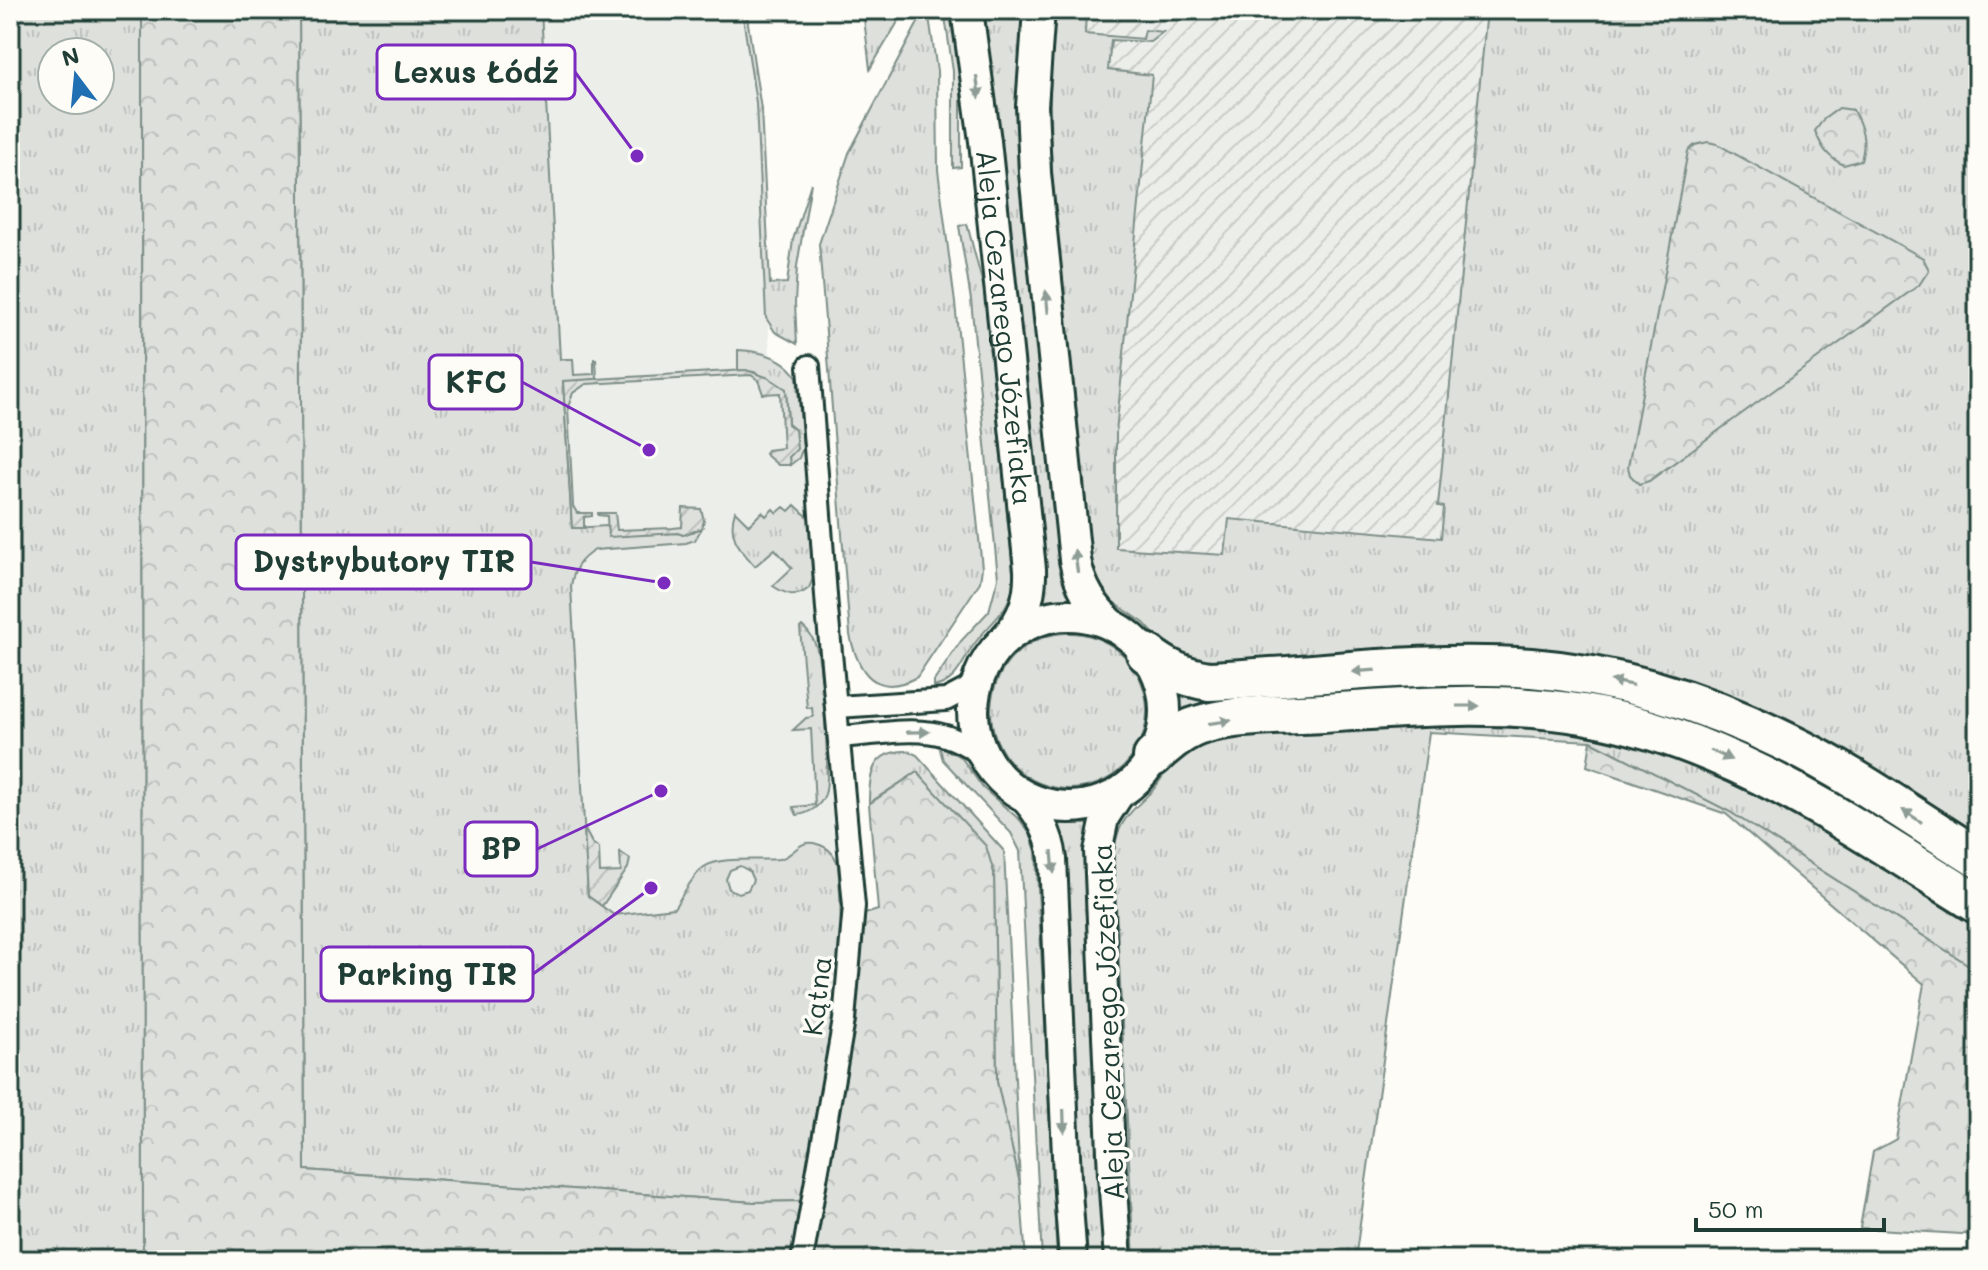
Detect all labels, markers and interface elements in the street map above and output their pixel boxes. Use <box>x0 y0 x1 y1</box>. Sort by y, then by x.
north arrow <box>36 36 116 116</box>
text: N <box>58 40 82 73</box>
callout: Lexus Łódź <box>377 45 575 99</box>
text: Lexus Łódź <box>393 51 559 91</box>
one-way arrow <box>972 75 985 100</box>
street label: Aleja Cezarego Józefiaka <box>969 148 1042 507</box>
one-way arrow <box>1041 289 1054 314</box>
callout: KFC <box>429 355 522 409</box>
text: KFC <box>445 361 507 401</box>
callout: Dystrybutory TIR <box>236 535 531 589</box>
text: Dystrybutory TIR <box>253 540 515 580</box>
one-way arrow <box>1069 548 1082 573</box>
one-way arrow <box>1351 665 1376 678</box>
one-way arrow <box>1610 676 1635 689</box>
one-way arrow <box>1456 700 1481 712</box>
one-way arrow <box>1208 715 1233 728</box>
one-way arrow <box>906 726 931 738</box>
one-way arrow <box>1709 749 1733 762</box>
one-way arrow <box>1901 810 1923 824</box>
callout: BP <box>465 822 537 876</box>
text: BP <box>481 827 521 867</box>
street label: Aleja Cezarego Józefiaka <box>1083 843 1131 1201</box>
one-way arrow <box>1047 850 1060 875</box>
callout: Parking TIR <box>321 947 533 1001</box>
text: Parking TIR <box>337 953 517 993</box>
street label: Kątna <box>793 954 839 1038</box>
one-way arrow <box>1058 1109 1071 1134</box>
scale bar <box>1696 1182 1884 1232</box>
text: 50 m <box>1708 1193 1764 1224</box>

